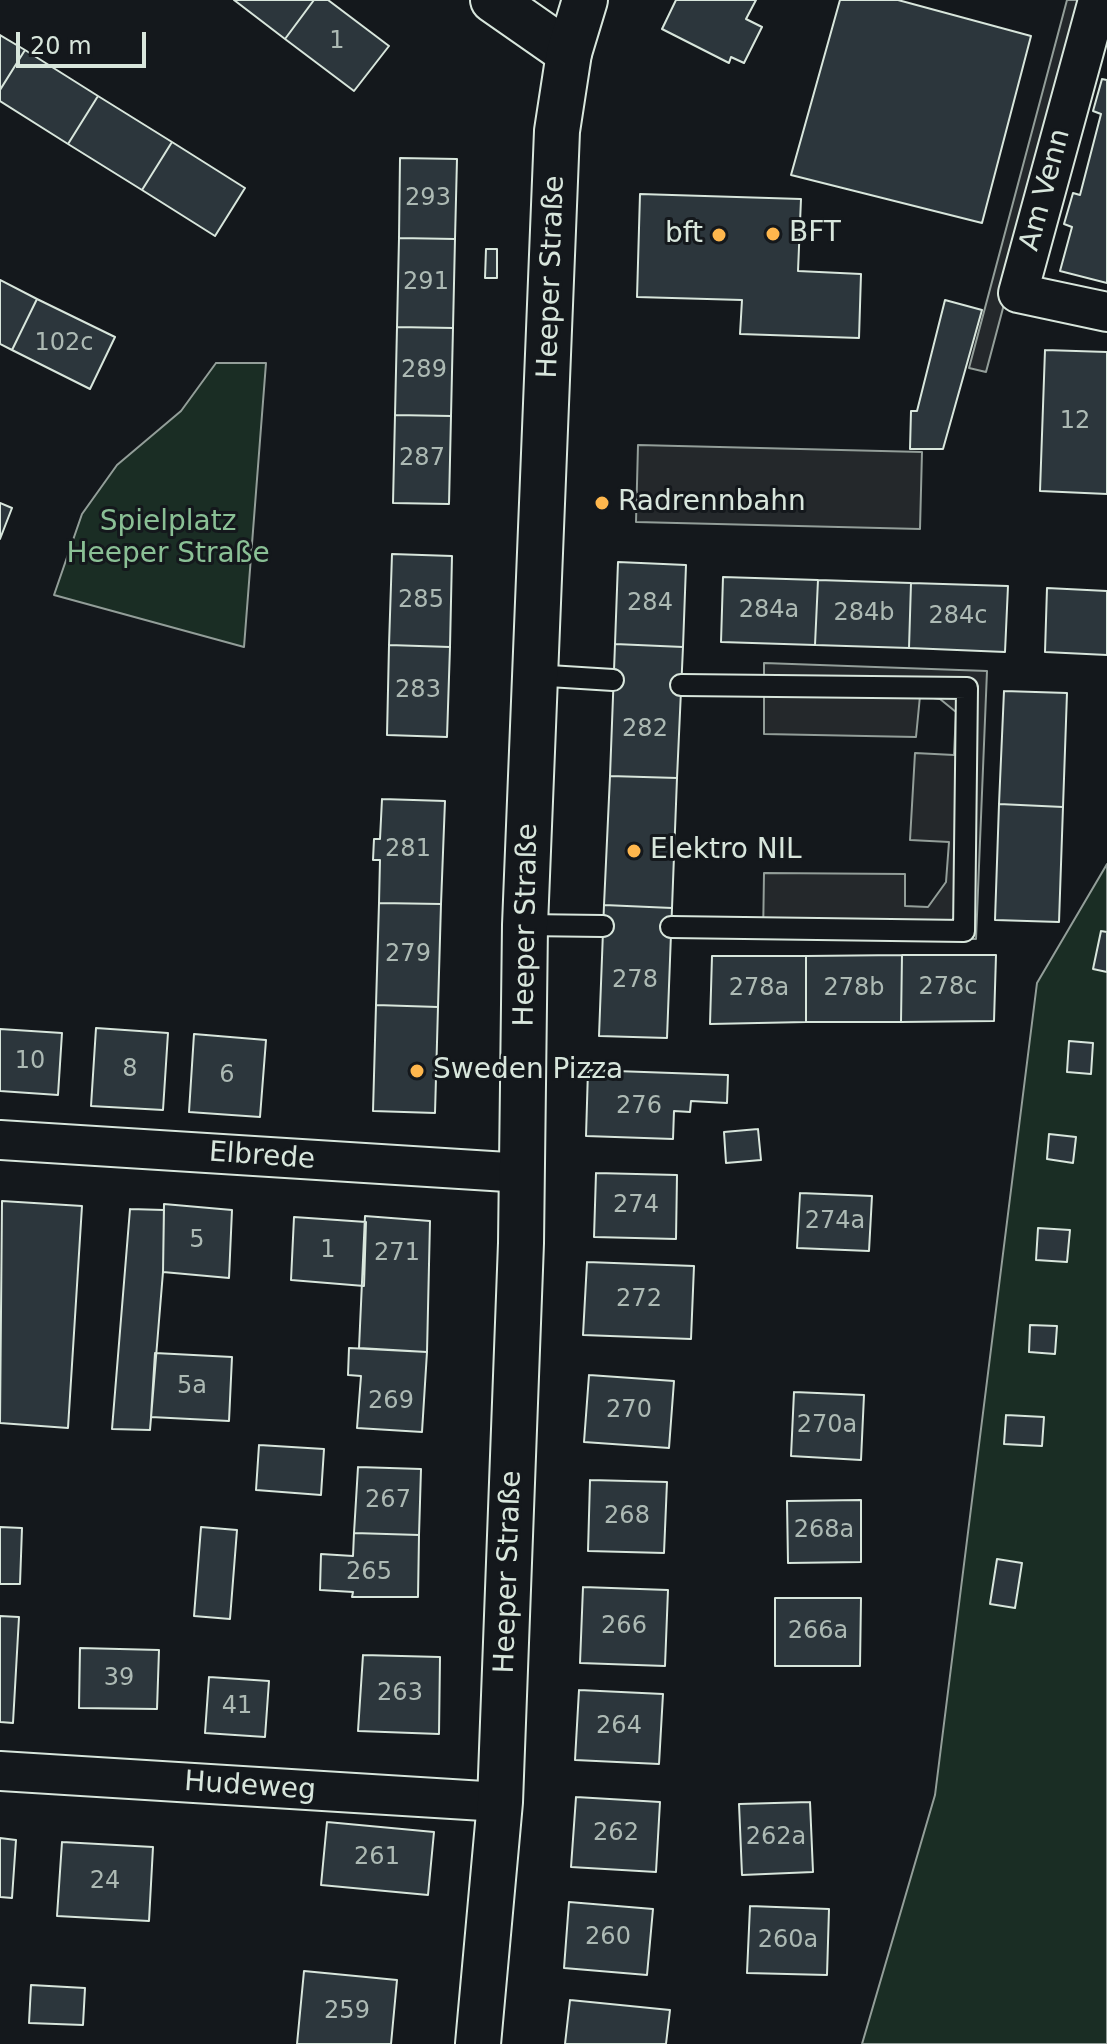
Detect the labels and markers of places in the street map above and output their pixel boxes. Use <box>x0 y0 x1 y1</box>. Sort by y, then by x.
place label: BFT <box>789 217 841 251</box>
place label: bft <box>665 218 703 252</box>
marker: BFT <box>764 225 782 243</box>
marker: bft <box>710 226 728 244</box>
place label: Radrennbahn <box>618 486 806 520</box>
marker: Radrennbahn <box>593 494 611 512</box>
place label: Elektro NIL <box>650 834 802 868</box>
marker: Elektro NIL <box>625 842 643 860</box>
place label: Sweden Pizza <box>433 1054 623 1088</box>
marker: Sweden Pizza <box>408 1062 426 1080</box>

